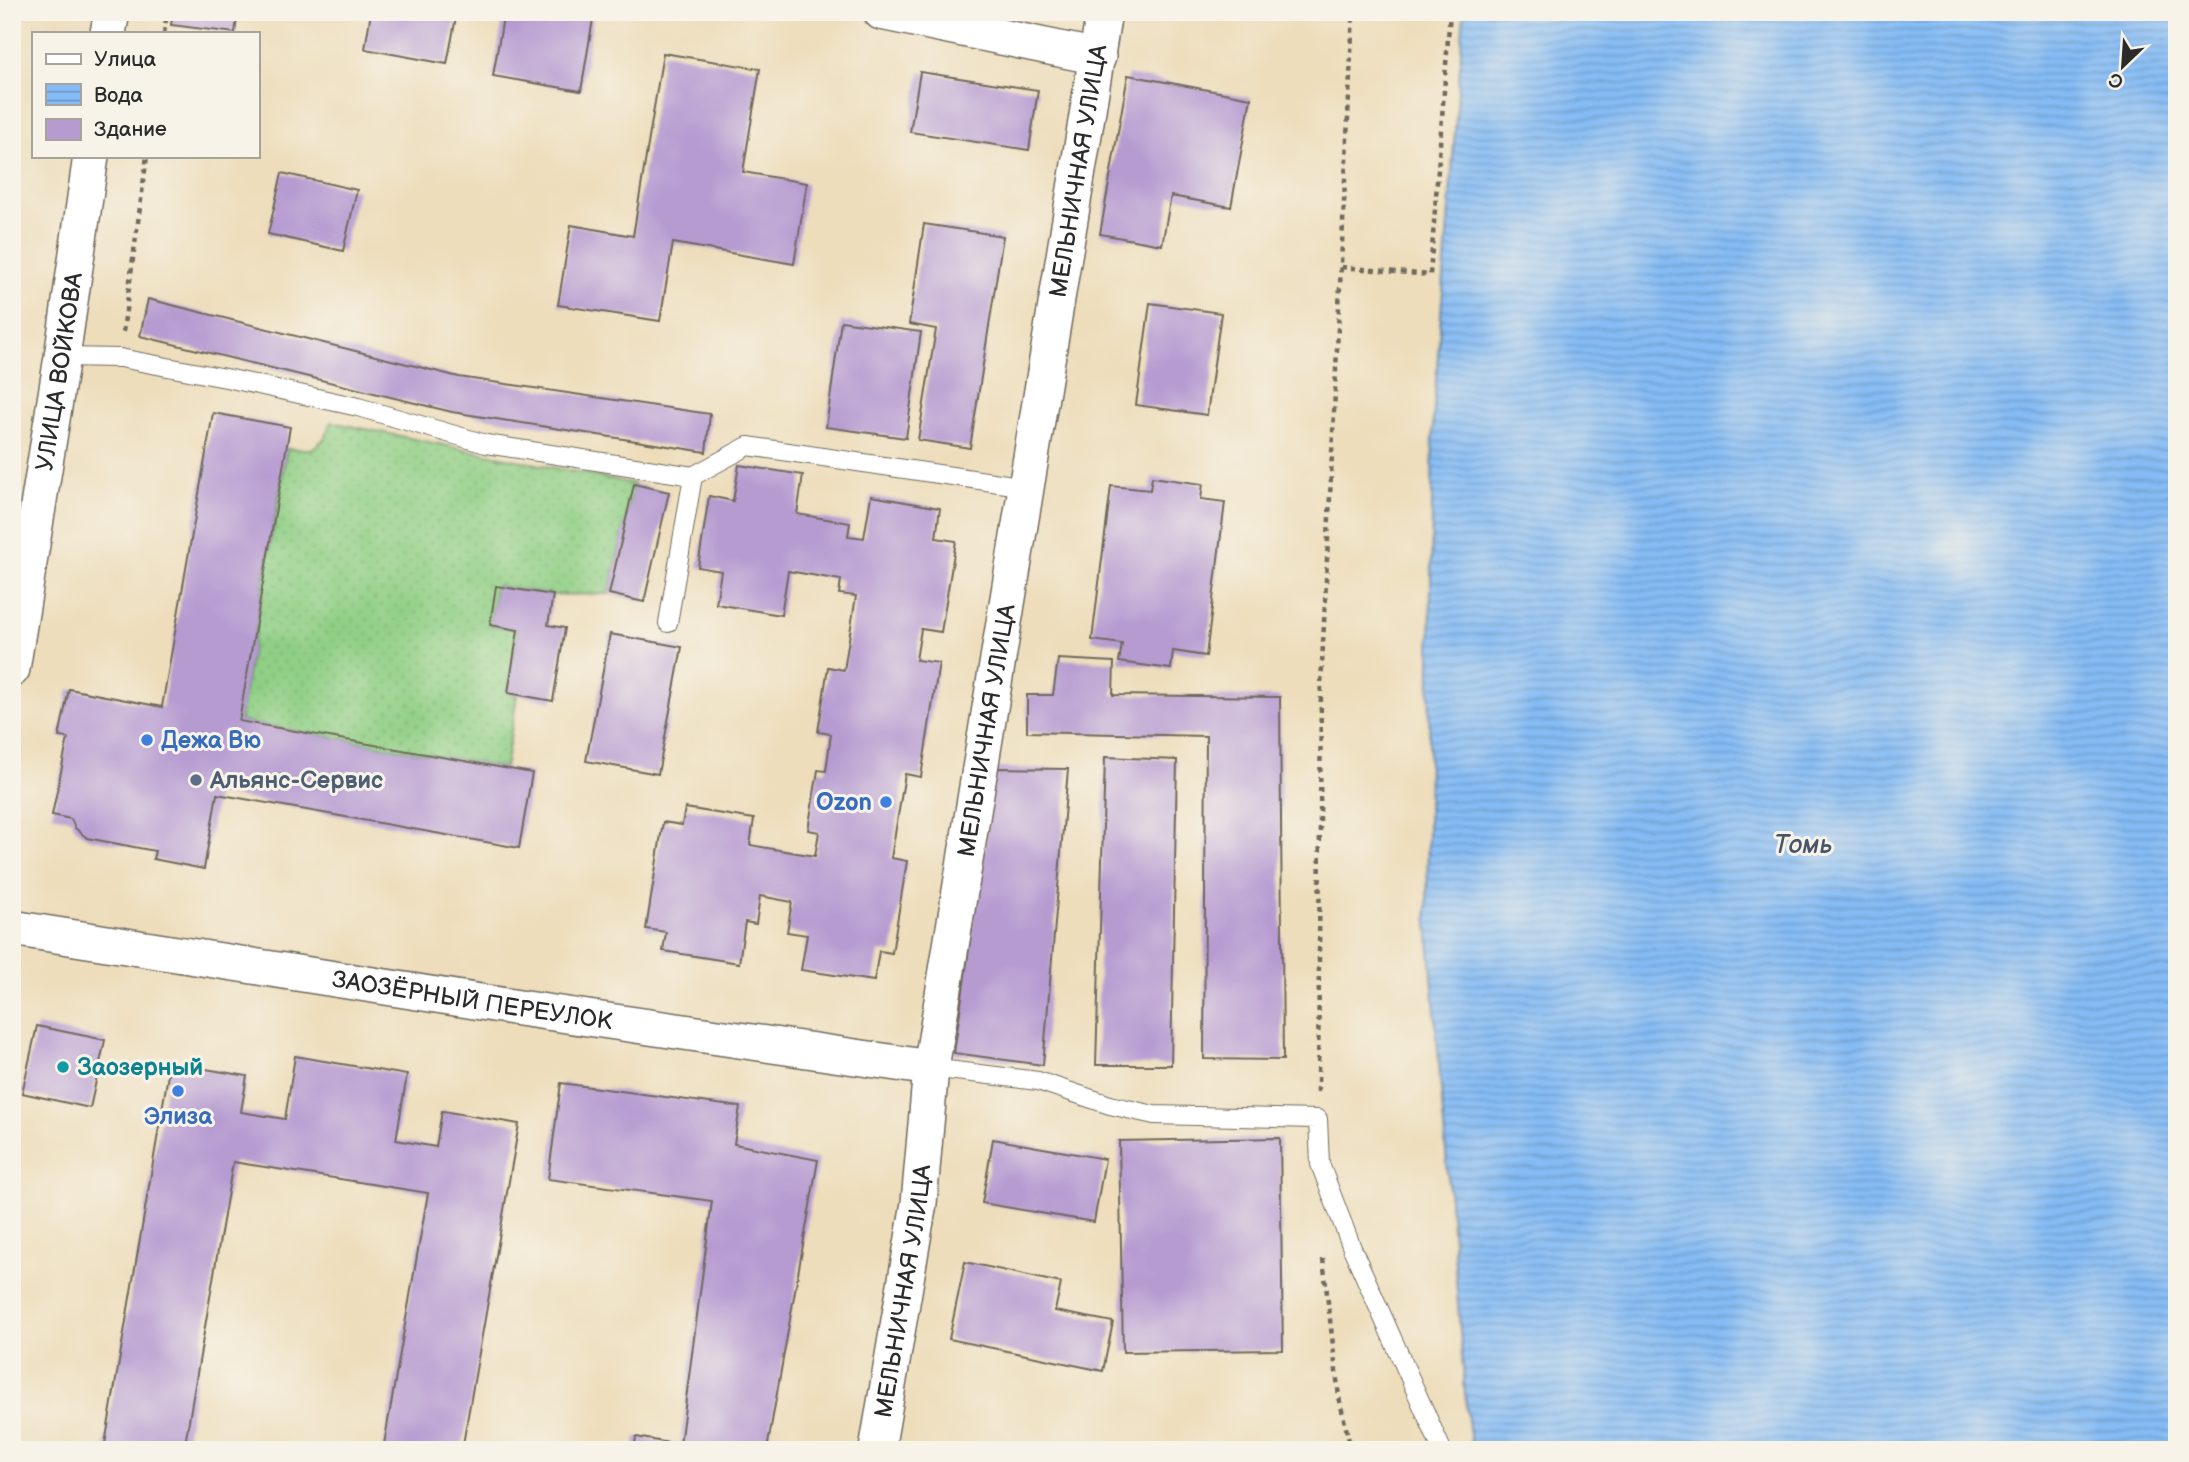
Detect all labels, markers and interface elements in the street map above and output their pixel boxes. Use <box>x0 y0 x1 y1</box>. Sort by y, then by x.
legend <box>32 32 259 158</box>
north arrow <box>2088 32 2158 102</box>
street label: МЕЛЬНИЧНАЯ УЛИЦА <box>1043 42 1113 300</box>
text: Улица <box>94 47 157 72</box>
text: С <box>2106 67 2127 93</box>
text: Вода <box>94 83 143 108</box>
text: Здание <box>94 117 167 142</box>
street label: УЛИЦА ВОЙКОВА <box>29 270 89 473</box>
street label: МЕЛЬНИЧНАЯ УЛИЦА <box>951 602 1021 859</box>
place label: Дежа Вю <box>161 726 261 755</box>
marker: Дежа Вю <box>139 732 155 748</box>
place label: Альянс-Сервис <box>209 766 383 795</box>
marker: Альянс-Сервис <box>188 772 204 788</box>
place label: Ozon <box>816 788 872 817</box>
marker: Ozon <box>878 794 894 810</box>
water label: Томь <box>1774 830 1832 861</box>
street label: ЗАОЗЁРНЫЙ ПЕРЕУЛОК <box>330 964 615 1036</box>
place label: Заозерный <box>77 1053 203 1082</box>
marker: Заозерный <box>55 1059 71 1075</box>
marker: Элиза <box>170 1083 186 1099</box>
place label: Элиза <box>144 1102 213 1131</box>
street label: МЕЛЬНИЧНАЯ УЛИЦА <box>868 1163 937 1420</box>

